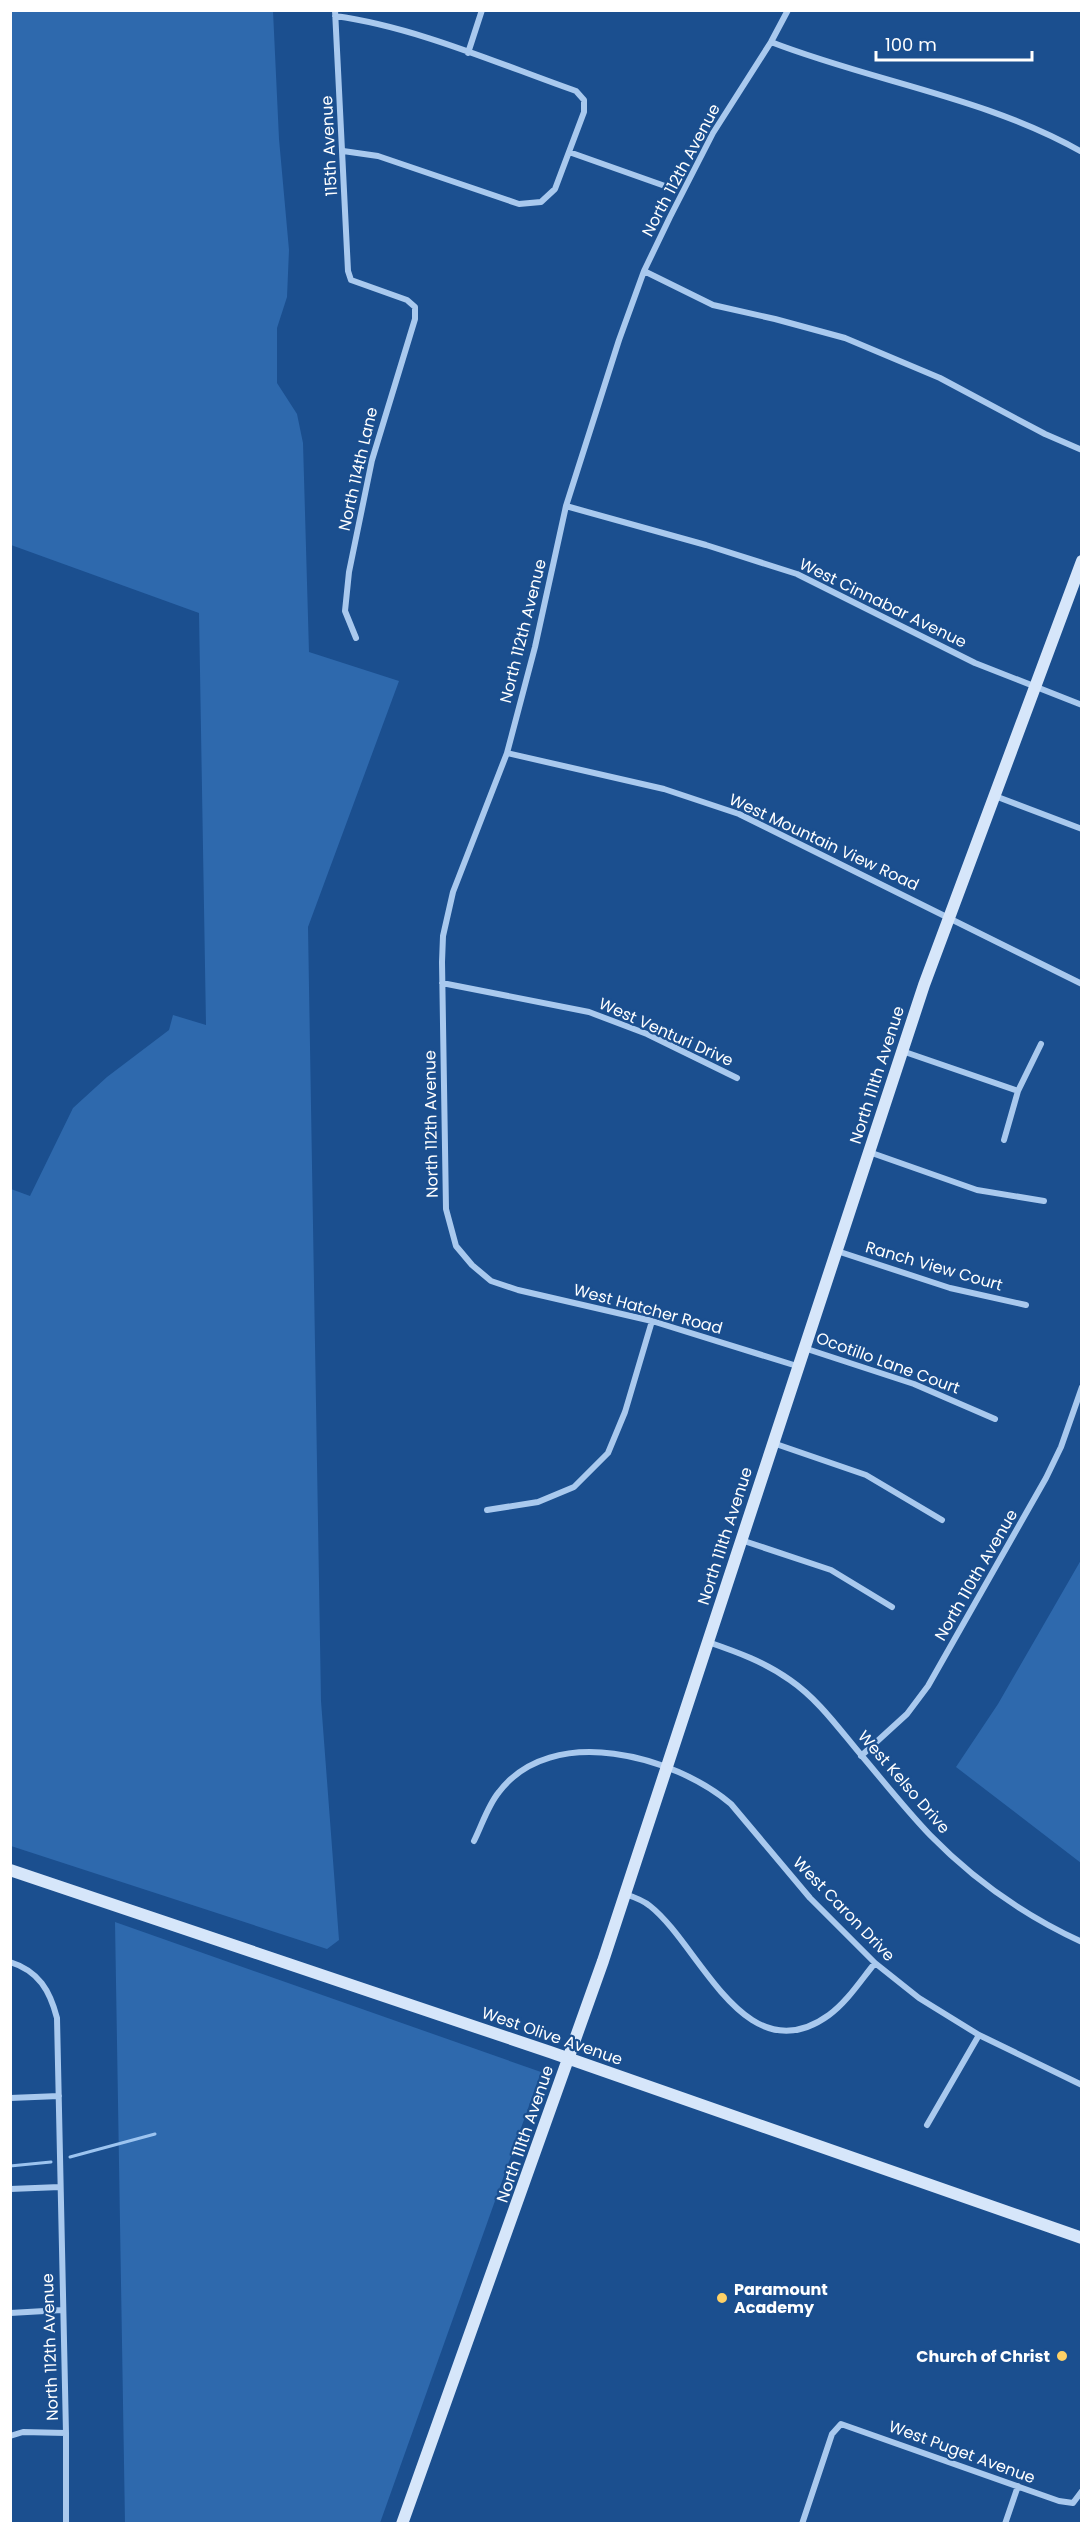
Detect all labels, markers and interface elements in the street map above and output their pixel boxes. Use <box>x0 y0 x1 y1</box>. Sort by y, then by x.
scale bar <box>876 24 1032 62</box>
text: 100 m <box>885 32 937 57</box>
street label: 115th Avenue <box>315 95 343 197</box>
street label: North 112th Avenue <box>636 99 726 241</box>
street label: North 114th Lane <box>333 405 383 533</box>
street label: West Cinnabar Avenue <box>795 552 971 654</box>
street label: North 112th Avenue <box>494 557 552 705</box>
street label: West Mountain View Road <box>725 788 923 896</box>
street label: West Venturi Drive <box>595 992 737 1072</box>
street label: North 111th Avenue <box>844 1003 910 1147</box>
street label: North 112th Avenue <box>418 1050 444 1198</box>
street label: Ranch View Court <box>863 1235 1005 1297</box>
street label: West Hatcher Road <box>571 1278 725 1340</box>
street label: Ocotillo Lane Court <box>813 1326 963 1400</box>
street label: North 111th Avenue <box>692 1464 758 1608</box>
street label: North 110th Avenue <box>929 1505 1023 1645</box>
street label: West Kelso Drive <box>853 1725 956 1839</box>
street label: West Caron Drive <box>788 1851 900 1967</box>
street label: West Olive Avenue <box>478 2001 626 2071</box>
street label: North 111th Avenue <box>491 2062 559 2206</box>
street label: North 112th Avenue <box>36 2273 64 2421</box>
place label: Paramount Academy <box>734 2278 828 2319</box>
marker: Paramount Academy <box>715 2291 729 2305</box>
place label: Church of Christ <box>916 2345 1050 2368</box>
marker: Church of Christ <box>1055 2349 1069 2363</box>
street label: West Puget Avenue <box>886 2415 1039 2489</box>

